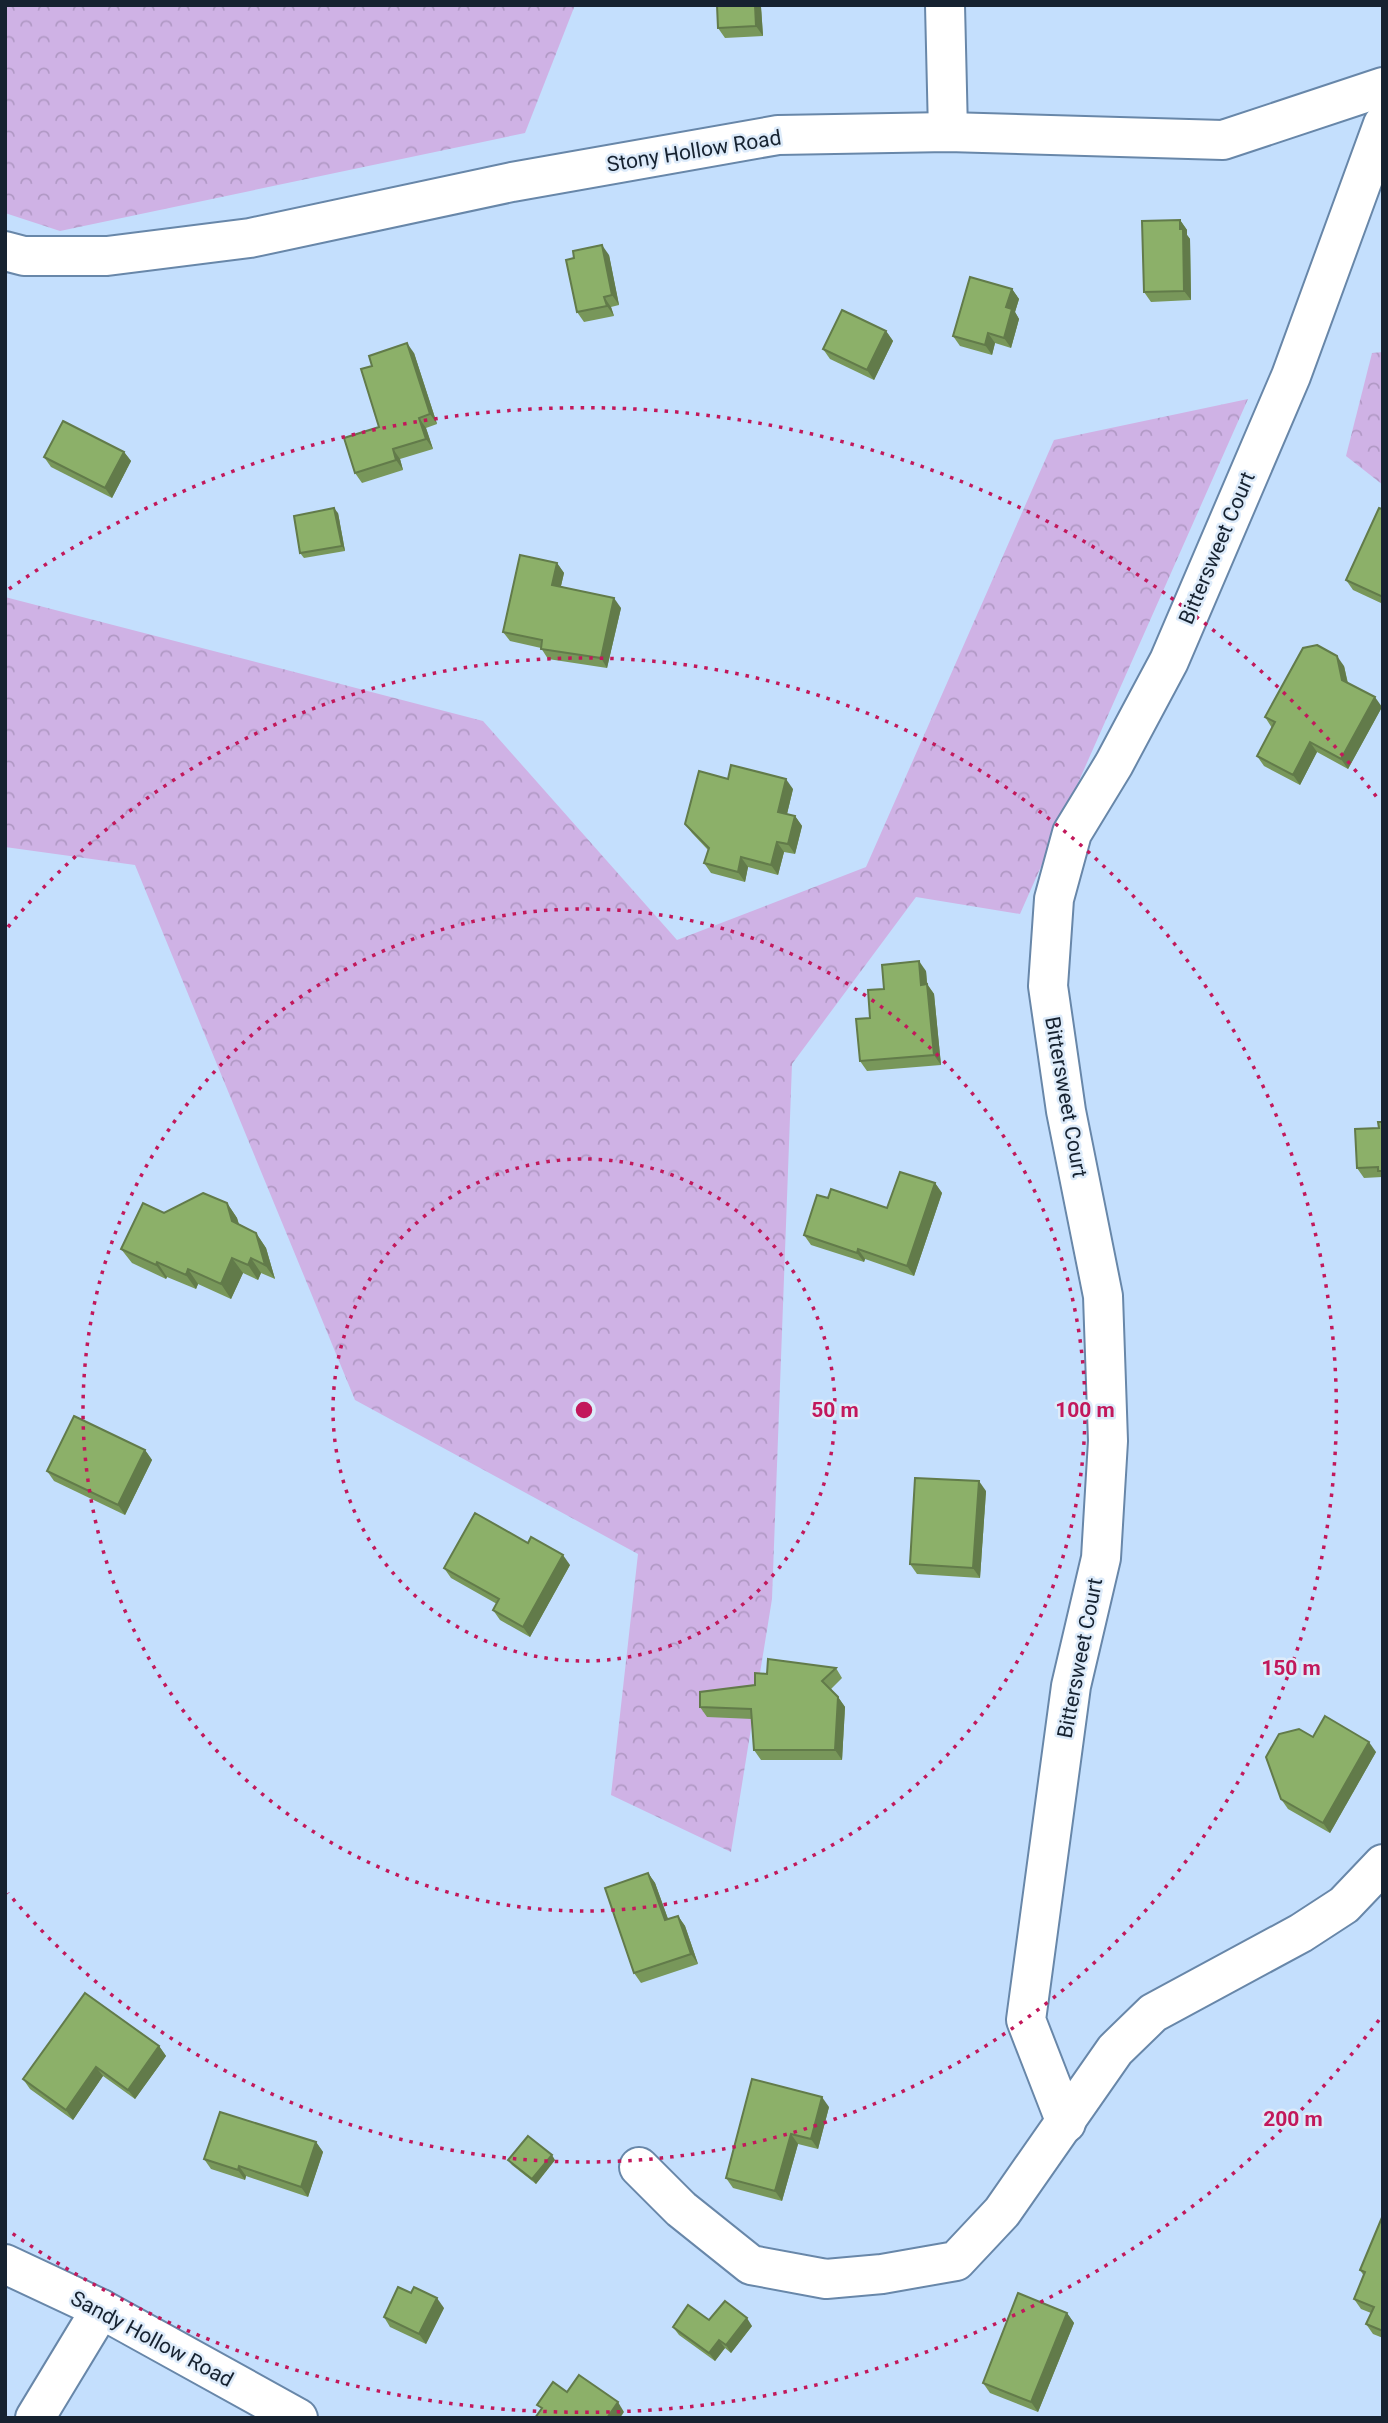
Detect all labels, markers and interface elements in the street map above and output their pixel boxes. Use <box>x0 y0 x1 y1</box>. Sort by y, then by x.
street label: Stony Hollow Road <box>605 125 783 177</box>
street label: Bittersweet Court <box>1174 468 1260 628</box>
street label: Bittersweet Court <box>1040 1015 1092 1179</box>
centre of rings <box>572 1398 596 1422</box>
text: 50 m <box>811 1398 859 1422</box>
text: 100 m <box>1055 1398 1115 1422</box>
street label: Bittersweet Court <box>1053 1576 1107 1740</box>
text: 150 m <box>1261 1656 1321 1680</box>
text: 200 m <box>1263 2107 1323 2131</box>
street label: Sandy Hollow Road <box>67 2286 237 2392</box>

